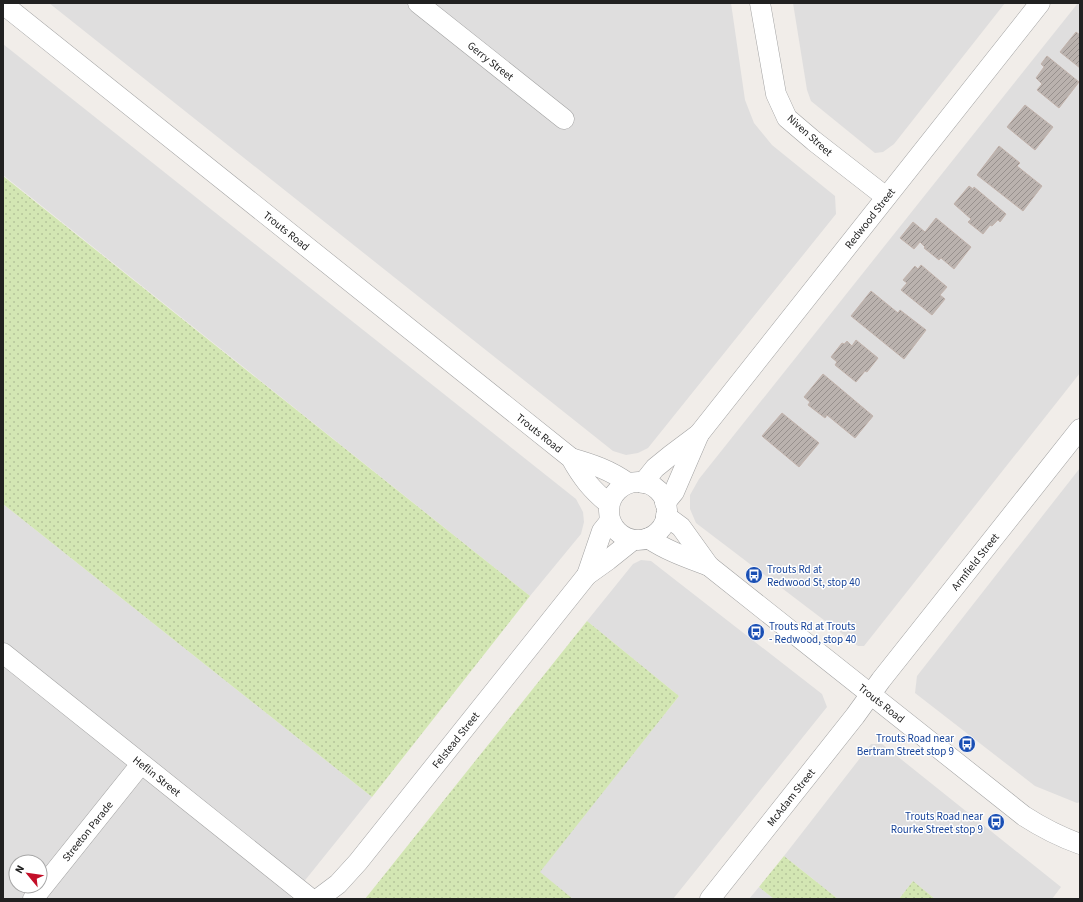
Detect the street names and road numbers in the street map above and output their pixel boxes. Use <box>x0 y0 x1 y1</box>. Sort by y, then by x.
street label: Gerry Street <box>464 38 517 84</box>
street label: Niven Street <box>784 111 836 160</box>
street label: Redwood Street <box>841 185 899 252</box>
street label: Trouts Road <box>260 208 312 254</box>
street label: Trouts Road <box>513 410 566 456</box>
street label: Armfield Street <box>948 530 1003 594</box>
street label: Trouts Road <box>855 680 908 726</box>
street label: Felstead Street <box>429 709 483 772</box>
street label: Heflin Street <box>130 753 184 800</box>
street label: McAdam Street <box>764 765 819 829</box>
street label: Streeton Parade <box>59 798 117 865</box>

